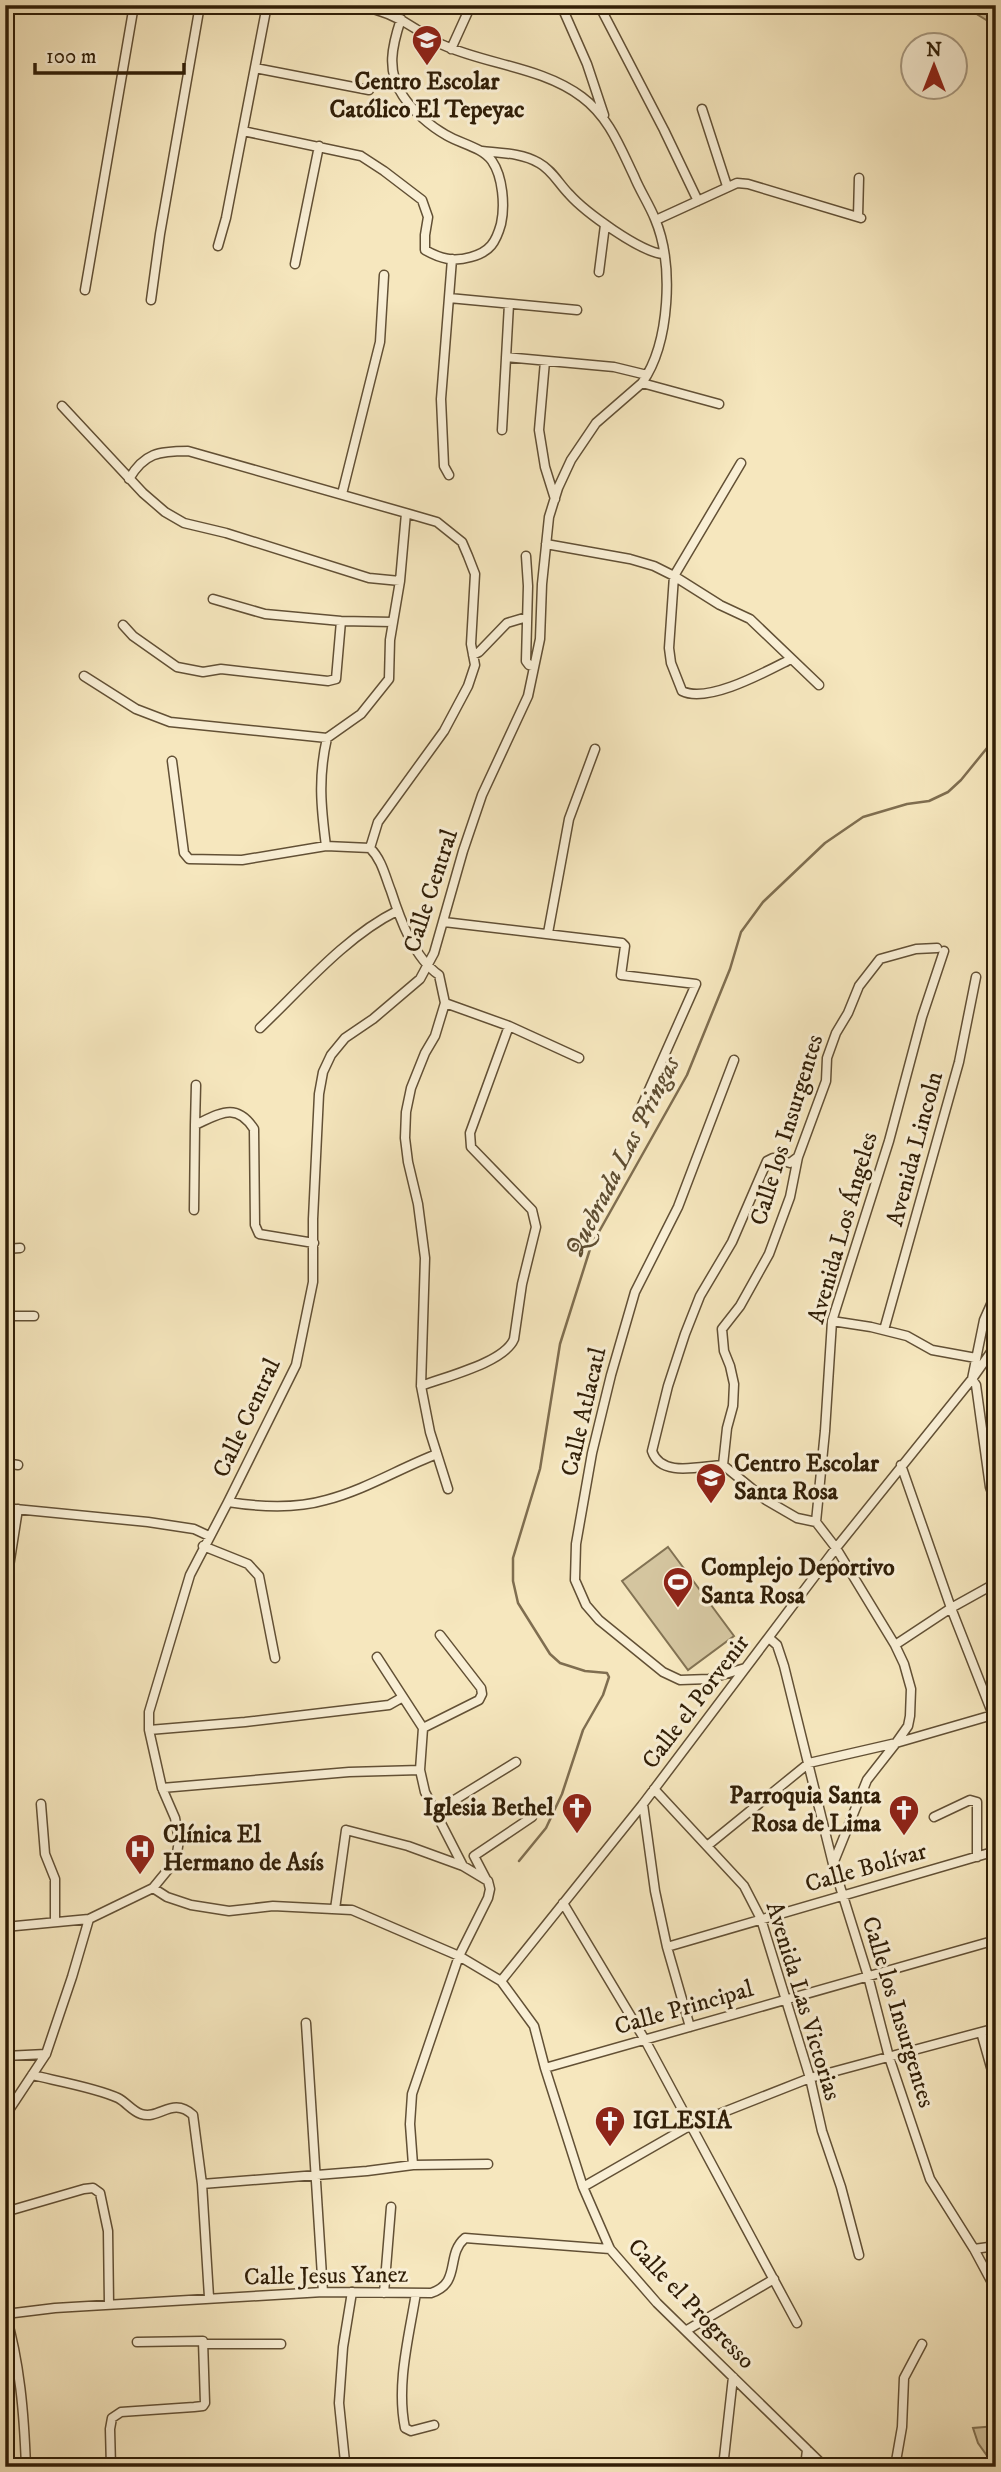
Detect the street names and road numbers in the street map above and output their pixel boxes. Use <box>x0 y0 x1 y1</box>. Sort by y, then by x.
street label: Calle Central <box>397 825 465 956</box>
street label: Calle los Insurgentes <box>744 1031 830 1229</box>
street label: Avenida Lincoln <box>880 1068 950 1230</box>
street label: Avenida Los Ángeles <box>800 1128 885 1327</box>
street label: Calle Atlacatl <box>555 1344 614 1479</box>
street label: Calle Central <box>206 1353 288 1482</box>
street label: Calle el Porvenir <box>636 1629 756 1775</box>
street label: Calle Bolívar <box>802 1836 930 1900</box>
street label: Avenida Las Victorias <box>759 1898 847 2104</box>
street label: Calle los Insurgentes <box>855 1913 941 2111</box>
street label: Calle Principal <box>611 1974 758 2042</box>
street label: Calle el Progresso <box>621 2232 761 2376</box>
street label: Calle Jesus Yanez <box>244 2260 409 2292</box>

